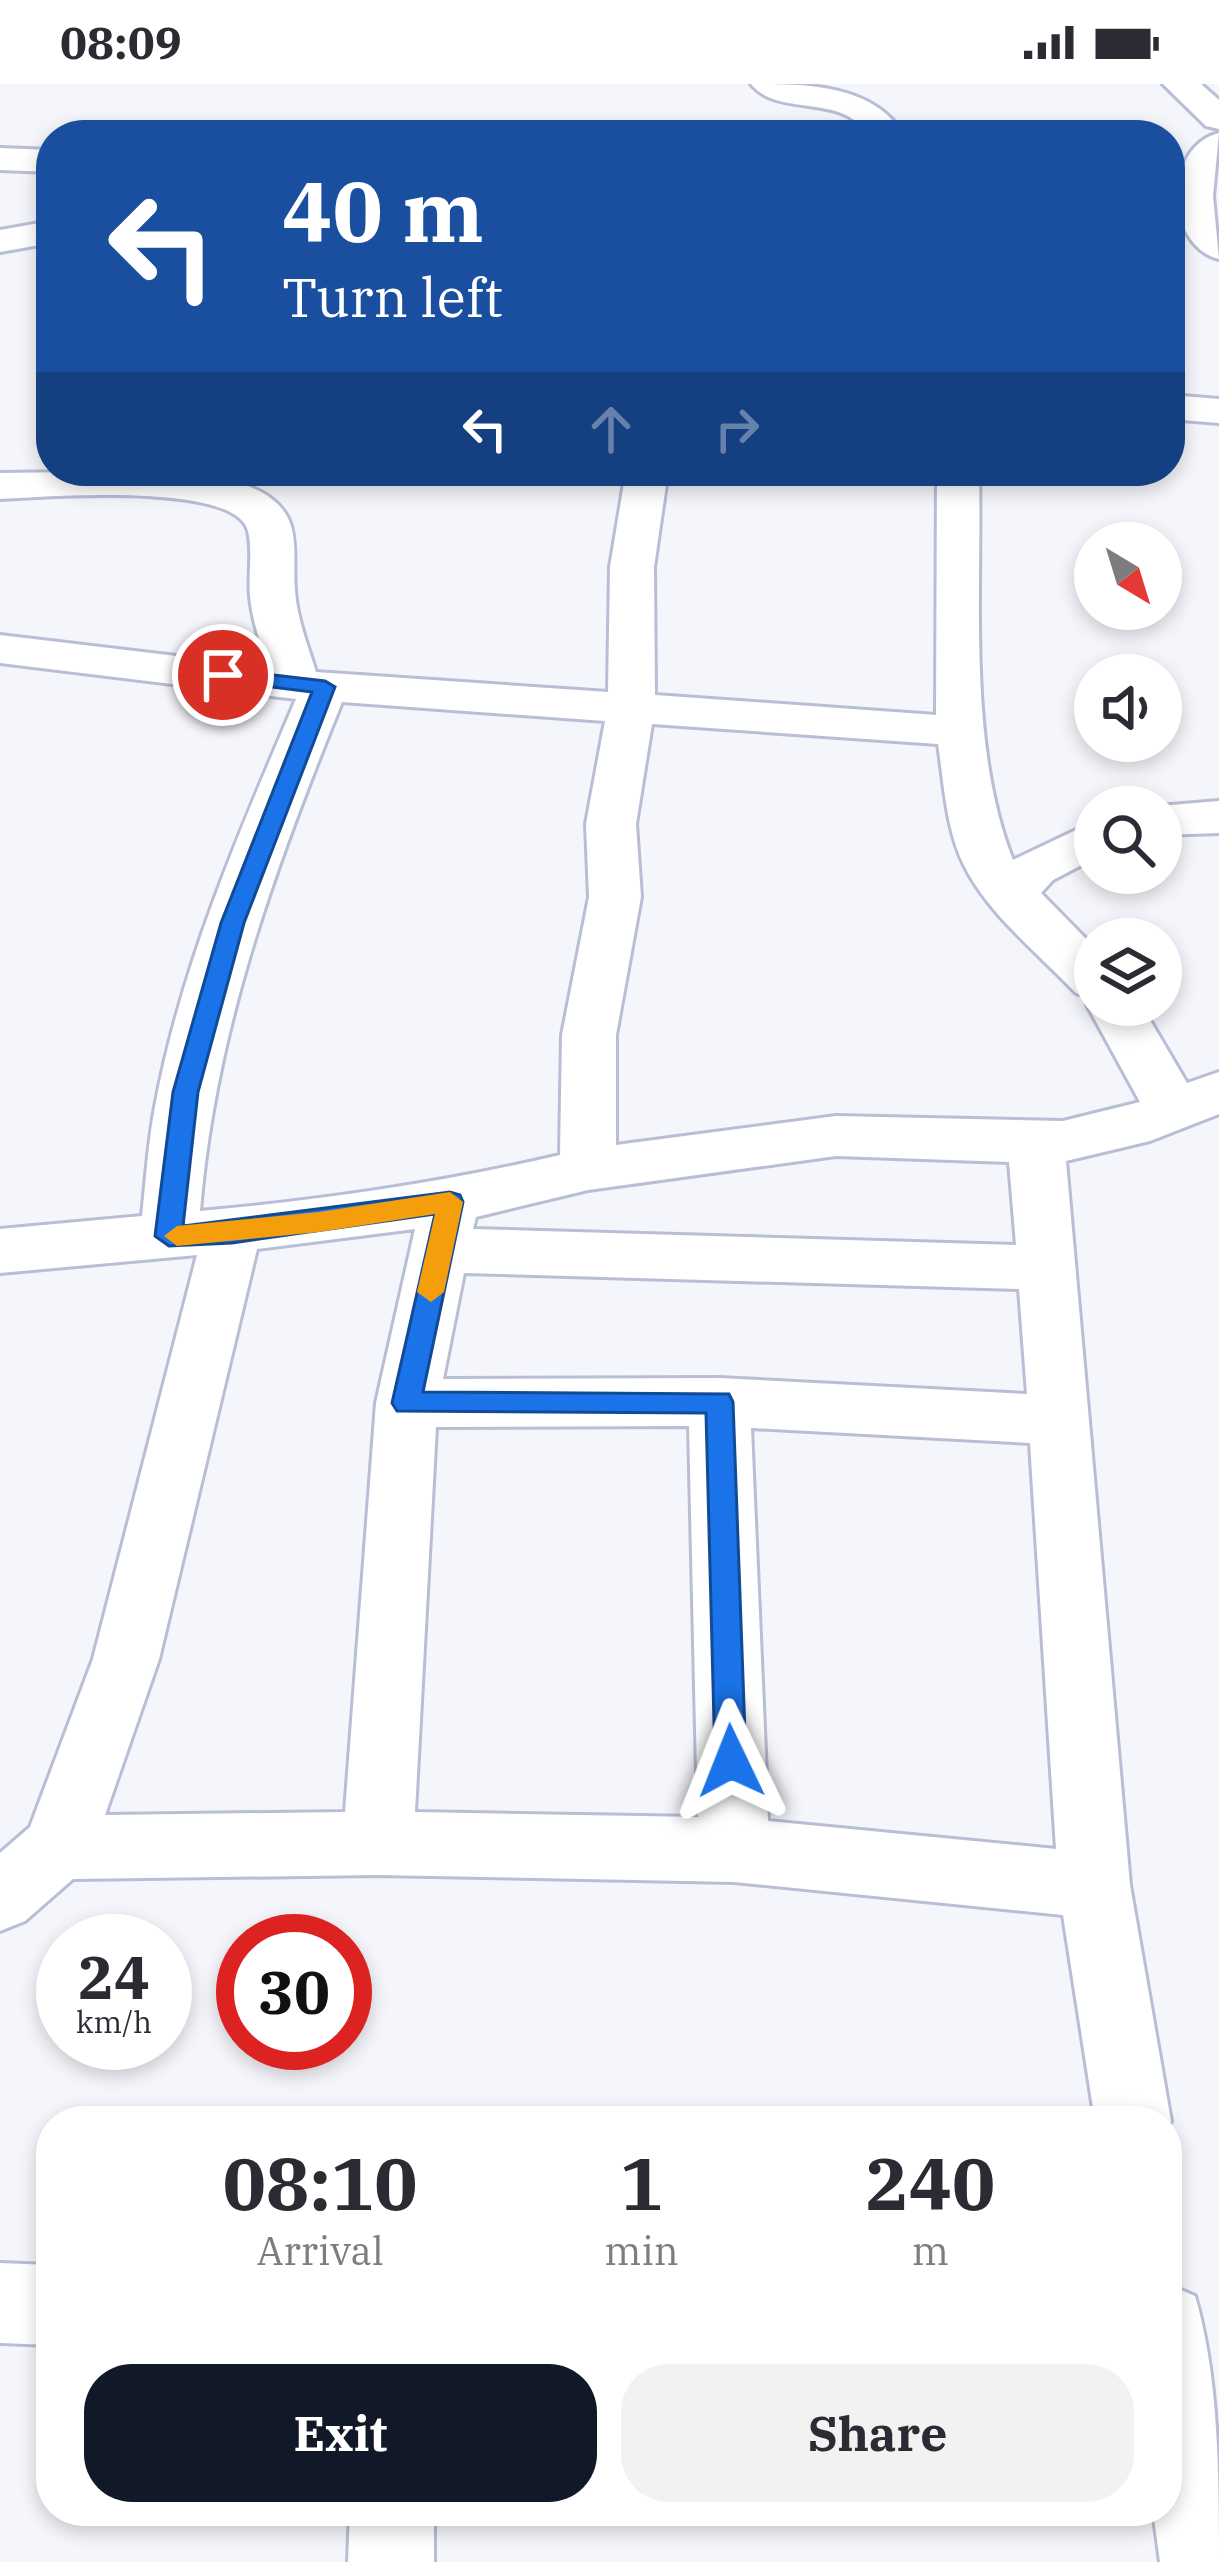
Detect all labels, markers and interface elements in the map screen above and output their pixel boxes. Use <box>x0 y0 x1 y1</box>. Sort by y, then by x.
text: 08:09 <box>60 13 182 71</box>
text: 40 m <box>282 156 484 265</box>
icon: left <box>84 168 240 324</box>
text: Turn left <box>282 262 503 332</box>
icon: left <box>452 396 518 462</box>
icon: ahead <box>578 396 644 462</box>
icon: right <box>704 396 770 462</box>
north arrow <box>1074 522 1182 630</box>
map controls <box>1074 522 1182 1026</box>
pin <box>172 624 274 726</box>
icon: arrive <box>190 642 256 708</box>
button: sound <box>1074 654 1182 762</box>
button: search <box>1074 786 1182 894</box>
button: layers <box>1074 918 1182 1026</box>
position arrow <box>668 1698 794 1824</box>
speed limit sign: 30 <box>216 1914 372 2070</box>
text: 24 <box>78 1937 150 2016</box>
text: km/h <box>76 2002 152 2041</box>
text: 08:10 <box>223 2136 417 2230</box>
text: 1 <box>620 2136 663 2230</box>
text: 240 <box>866 2136 995 2230</box>
text: Arrival <box>257 2225 384 2276</box>
text: min <box>604 2225 679 2276</box>
text: m <box>912 2225 949 2276</box>
button: Exit <box>84 2364 597 2502</box>
button: Share <box>621 2364 1134 2502</box>

